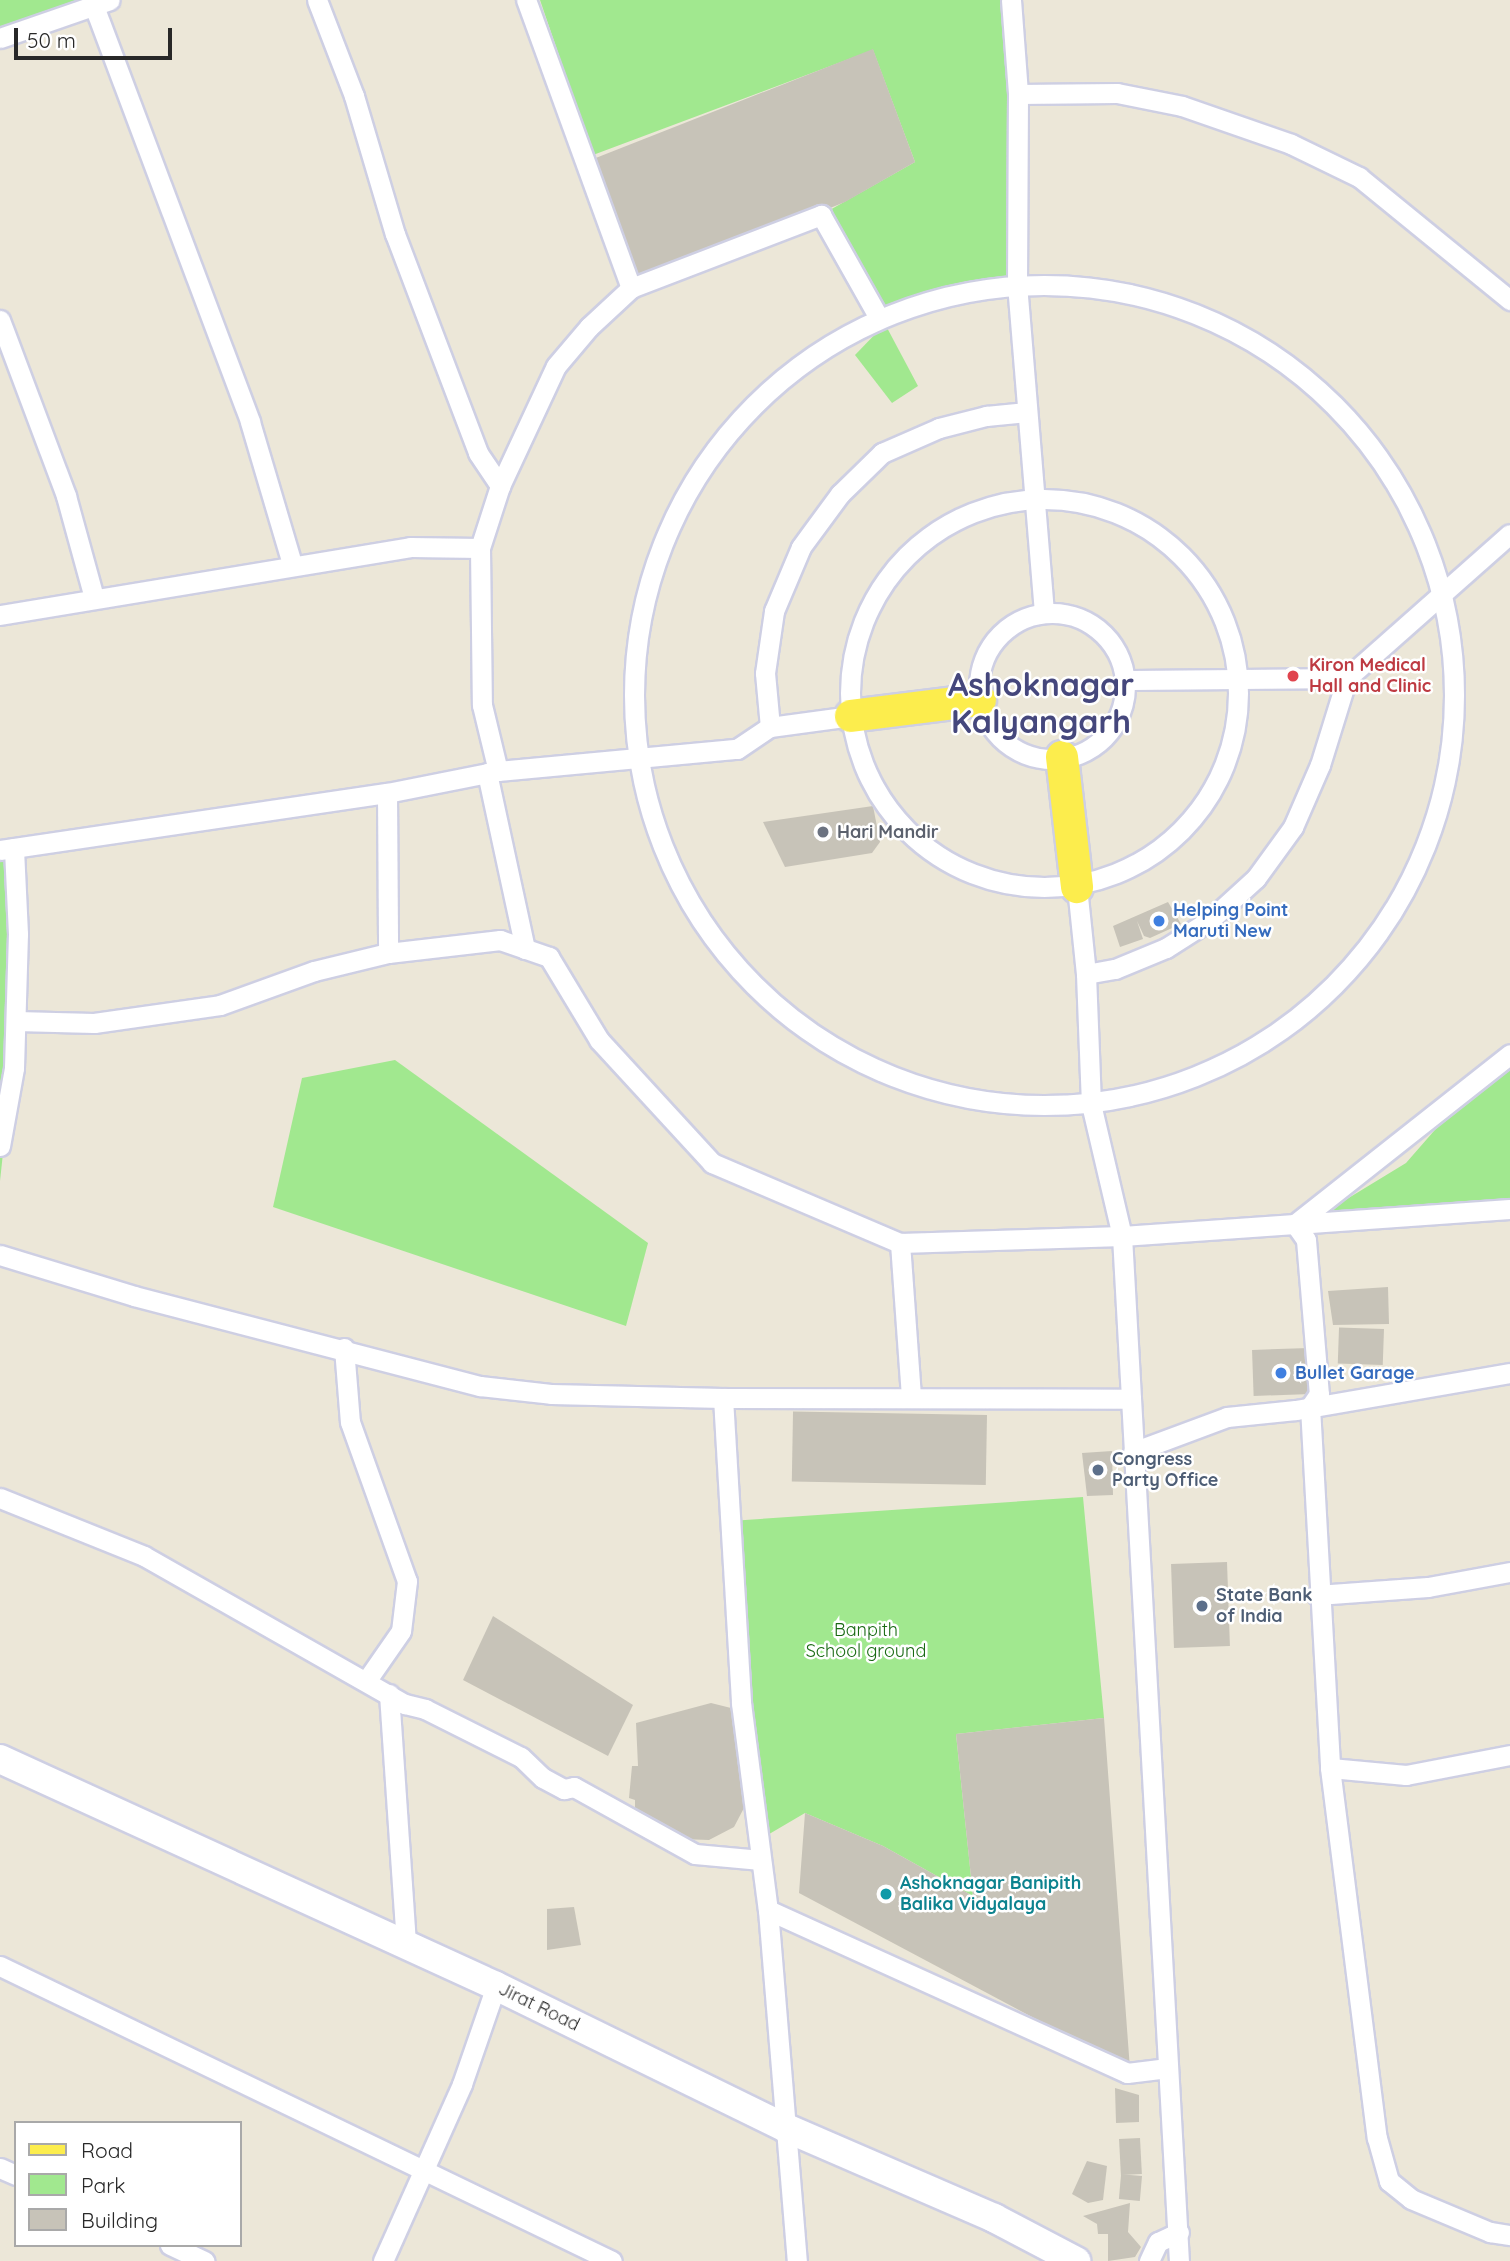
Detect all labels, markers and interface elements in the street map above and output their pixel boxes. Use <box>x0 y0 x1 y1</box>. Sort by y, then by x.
scale bar <box>18 14 175 58</box>
text: 50 m <box>27 27 76 53</box>
place label: Kiron Medical Hall and Clinic <box>1309 655 1431 698</box>
district label: Ashoknagar Kalyangarh <box>948 666 1134 741</box>
marker: Kiron Medical Hall and Clinic <box>1283 666 1303 686</box>
place label: Hari Mandir <box>837 821 938 843</box>
marker: Hari Mandir <box>815 824 831 840</box>
place label: Helping Point Maruti New <box>1173 900 1288 942</box>
marker: Helping Point Maruti New <box>1151 913 1167 929</box>
place label: Bullet Garage <box>1295 1362 1415 1384</box>
marker: Bullet Garage <box>1273 1365 1289 1381</box>
place label: Congress Party Office <box>1112 1449 1218 1492</box>
marker: Congress Party Office <box>1090 1462 1106 1478</box>
place label: State Bank of India <box>1216 1585 1312 1628</box>
marker: State Bank of India <box>1194 1598 1210 1614</box>
park label: Banpith School ground <box>806 1620 926 1662</box>
place label: Ashoknagar Banipith Balika Vidyalaya <box>900 1873 1081 1916</box>
marker: Ashoknagar Banipith Balika Vidyalaya <box>878 1886 894 1902</box>
street label: Jirat Road <box>495 1978 583 2036</box>
legend <box>14 2121 242 2247</box>
text: Road <box>81 2137 133 2163</box>
text: Park <box>81 2172 125 2198</box>
text: Building <box>81 2207 158 2233</box>

